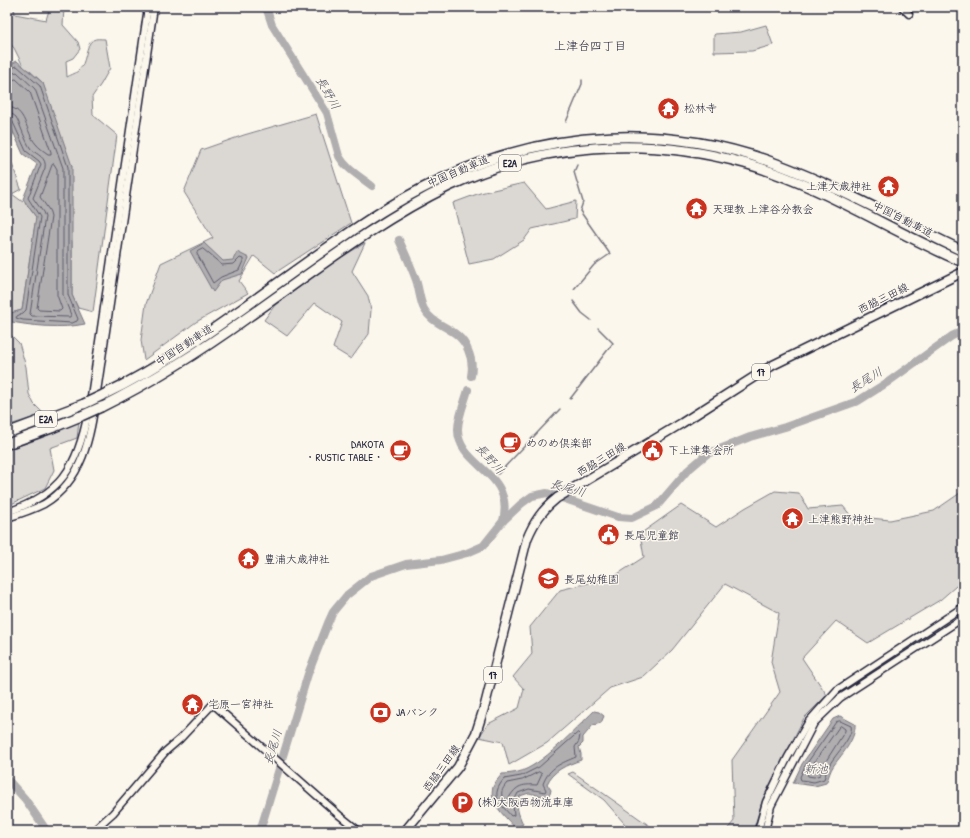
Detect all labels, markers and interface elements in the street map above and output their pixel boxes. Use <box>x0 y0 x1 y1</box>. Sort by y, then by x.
district label: 上津台四丁目 <box>554 37 626 54</box>
water label: 長野川 <box>312 73 345 113</box>
temple icon: 松林寺 <box>655 95 681 121</box>
place label: 松林寺 <box>684 101 717 115</box>
street label: 中国自動車道 <box>425 152 491 190</box>
road number: E2A <box>499 155 521 171</box>
temple icon: 上津大歳神社 <box>875 173 901 199</box>
place label: 上津大歳神社 <box>806 179 872 193</box>
temple icon: 天理教 上津谷分教会 <box>683 196 709 222</box>
street label: 中国自動車道 <box>870 198 936 240</box>
place label: 天理教 上津谷分教会 <box>712 202 814 216</box>
street label: 西脇三田線 <box>855 280 911 316</box>
street label: 中国自動車道 <box>153 321 215 369</box>
water label: 長尾川 <box>846 363 886 396</box>
road number: 17 <box>752 364 770 380</box>
road number: E2A <box>35 411 57 427</box>
cafe icon: めのめ倶楽部 <box>498 430 524 456</box>
place label: めのめ倶楽部 <box>526 436 592 450</box>
place label: DAKOTA ・RUSTIC TABLE・ <box>305 437 385 464</box>
cafe icon: DAKOTA ・RUSTIC TABLE・ <box>387 437 413 463</box>
public building icon: 下上津集会所 <box>640 437 666 463</box>
street label: 西脇三田線 <box>574 439 628 479</box>
water label: 長野川 <box>472 440 509 478</box>
place label: 下上津集会所 <box>668 443 734 457</box>
water label: 長尾川 <box>548 474 588 501</box>
temple icon: 上津熊野神社 <box>779 506 805 532</box>
place label: 上津熊野神社 <box>808 512 874 526</box>
public building icon: 長尾児童館 <box>595 522 621 548</box>
place label: 長尾児童館 <box>624 528 679 542</box>
temple icon: 豊浦大歳神社 <box>236 546 262 572</box>
place label: 豊浦大歳神社 <box>264 552 330 566</box>
school or university icon: 長尾幼稚園 <box>536 566 562 592</box>
place label: 長尾幼稚園 <box>564 572 619 586</box>
road number: 17 <box>484 667 502 683</box>
temple icon: 宅原一宮神社 <box>180 691 206 717</box>
place label: 宅原一宮神社 <box>208 697 274 711</box>
bank icon: JAバンク <box>367 699 393 725</box>
place label: JAバンク <box>396 705 438 719</box>
water label: 長尾川 <box>259 727 286 767</box>
street label: 西脇三田線 <box>419 742 463 794</box>
water label: 新池 <box>804 760 829 777</box>
parking icon: (株)大阪西物流車庫 <box>449 789 475 815</box>
place label: (株)大阪西物流車庫 <box>478 795 574 809</box>

